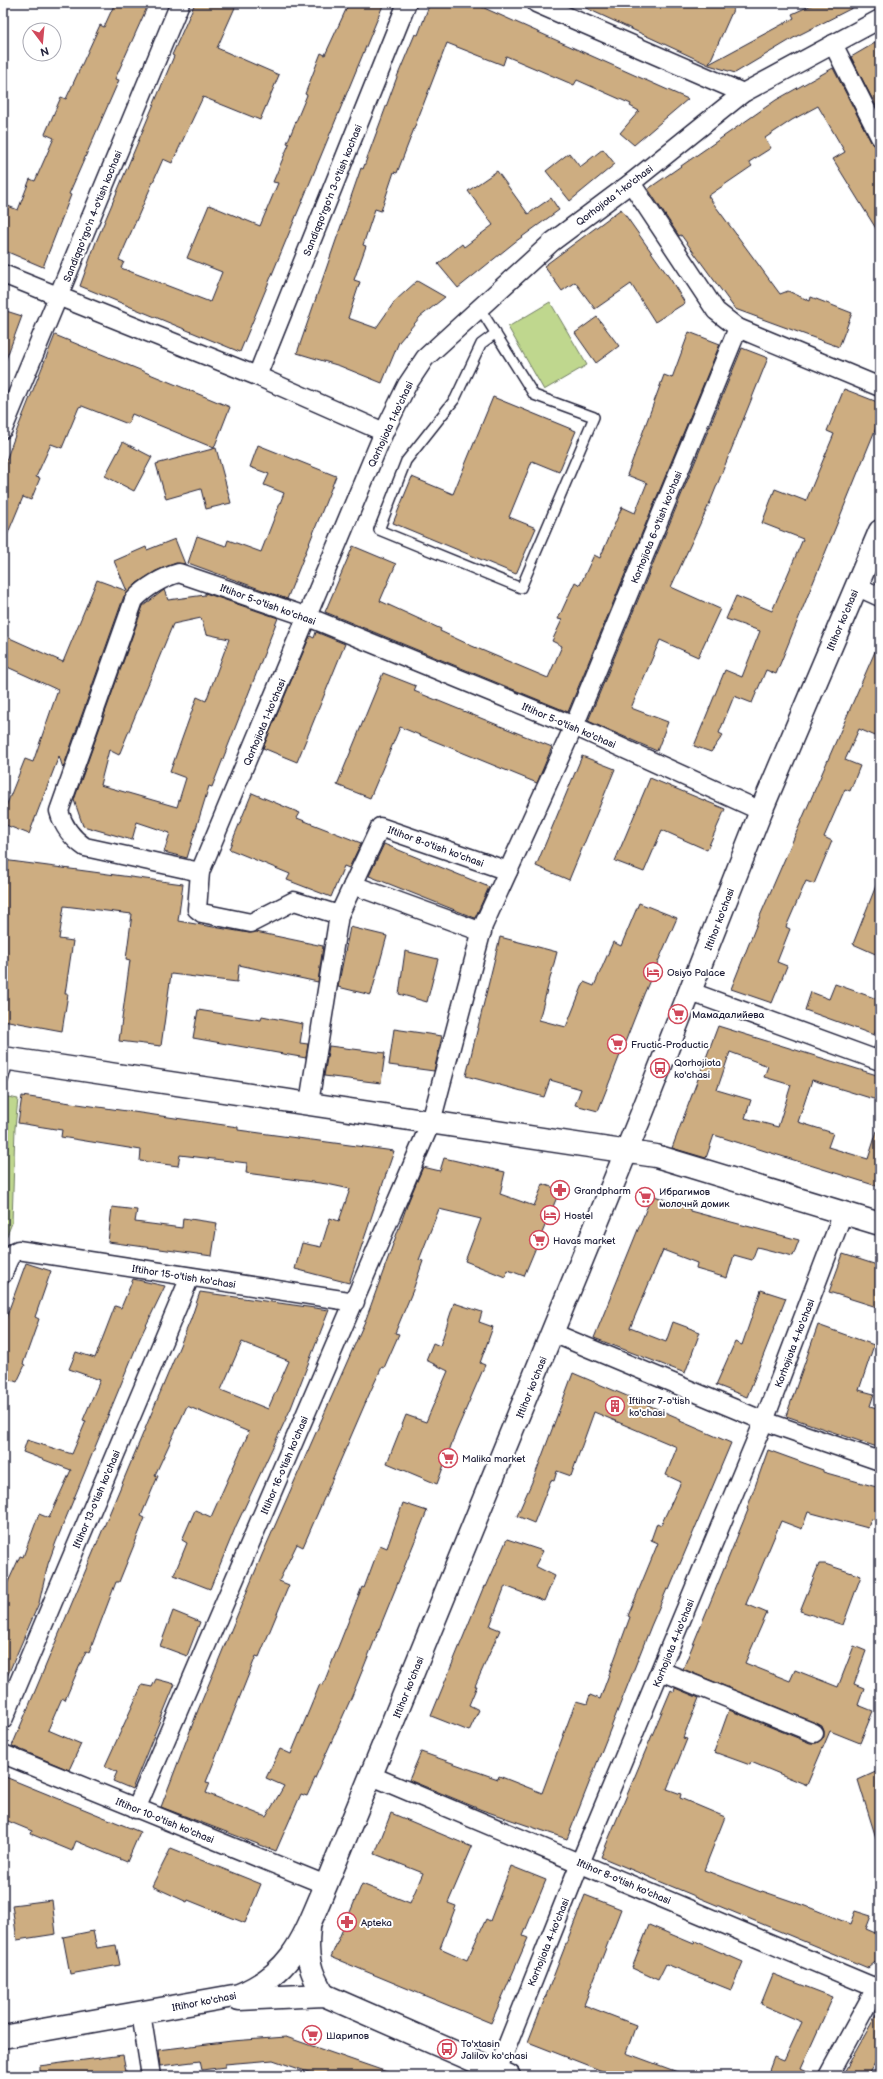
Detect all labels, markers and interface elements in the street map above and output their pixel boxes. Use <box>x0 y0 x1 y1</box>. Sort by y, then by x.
north arrow <box>22 22 62 62</box>
text: N <box>39 44 50 59</box>
street label: Sandiqqo'rgo'n 3-o'tish kochasi <box>301 123 365 258</box>
street label: Sandiqqo'rgo'n 4-o'tish kochasi <box>61 149 125 284</box>
street label: Qorhojiota 1-ko'chasi <box>574 163 655 229</box>
street label: Qorhojiota 1-ko'chasi <box>366 380 416 469</box>
street label: Korhojiota 6-o'tish ko'chasi <box>629 469 685 585</box>
street label: Iftihor 5-o'tish ko'chasi <box>218 582 317 628</box>
street label: Iftihor ko'chasi <box>825 588 861 653</box>
street label: Qorhojiota 1-ko'chasi <box>241 677 289 768</box>
street label: Iftihor 5-o'tish ko'chasi <box>520 701 617 751</box>
street label: Iftihor 8-o'tish ko'chasi <box>386 824 485 870</box>
street label: Iftihor ko'chasi <box>703 887 737 952</box>
hotel icon: Osiyo Palace <box>642 961 664 983</box>
place label: Osiyo Palace <box>667 967 725 979</box>
supermarket icon: Мамадалийева <box>667 1003 689 1025</box>
place label: Мамадалийева <box>692 1009 765 1021</box>
supermarket icon: Fructic-Productic <box>606 1033 628 1055</box>
place label: Fructic-Productic <box>631 1039 709 1051</box>
bus stop icon: Qorhojiota ko'chasi <box>649 1057 671 1079</box>
place label: Qorhojiota ko'chasi <box>674 1057 721 1081</box>
pharmacy icon: Grandpharm <box>549 1179 571 1201</box>
place label: Grandpharm <box>574 1185 631 1197</box>
supermarket icon: Ибрагимов молочнй домик <box>634 1186 656 1208</box>
place label: Ибрагимов молочнй домик <box>659 1186 730 1210</box>
hotel icon: Hostel <box>539 1204 561 1226</box>
place label: Hostel <box>564 1210 593 1222</box>
supermarket icon: Havas market <box>528 1229 550 1251</box>
place label: Havas market <box>553 1235 615 1247</box>
street label: Iftihor 15-o'tish ko'chasi <box>131 1263 237 1291</box>
street label: Korhojiota 4-ko'chasi <box>772 1297 817 1389</box>
street label: Iftihor ko'chasi <box>514 1355 550 1420</box>
building icon: Iftihor 7-o'tish ko'chasi <box>604 1395 626 1417</box>
place label: Iftihor 7-o'tish ko'chasi <box>629 1395 691 1419</box>
street label: Iftihor 16-o'tish ko'chasi <box>259 1415 311 1516</box>
supermarket icon: Malika market <box>437 1447 459 1469</box>
street label: Iftihor 13-o'tish ko'chasi <box>71 1449 123 1550</box>
place label: Malika market <box>462 1453 525 1465</box>
street label: Korhojiota 4-ko'chasi <box>651 1598 697 1689</box>
street label: Iftihor ko'chasi <box>391 1655 427 1720</box>
street label: Iftihor 10-o'tish ko'chasi <box>114 1796 216 1846</box>
street label: Iftihor 8-o'tish ko'chasi <box>575 1857 672 1907</box>
street label: Korhojiota 4-ko'chasi <box>526 1897 572 1988</box>
pharmacy icon: Apteka <box>336 1911 358 1933</box>
place label: Apteka <box>361 1917 392 1929</box>
street label: Iftihor ko'chasi <box>171 1990 237 2014</box>
supermarket icon: Шарипов <box>301 2024 323 2046</box>
place label: Шарипов <box>326 2030 370 2042</box>
bus stop icon: To'xtasin Jalilov ko'chasi <box>436 2038 458 2060</box>
place label: To'xtasin Jalilov ko'chasi <box>461 2038 528 2062</box>

